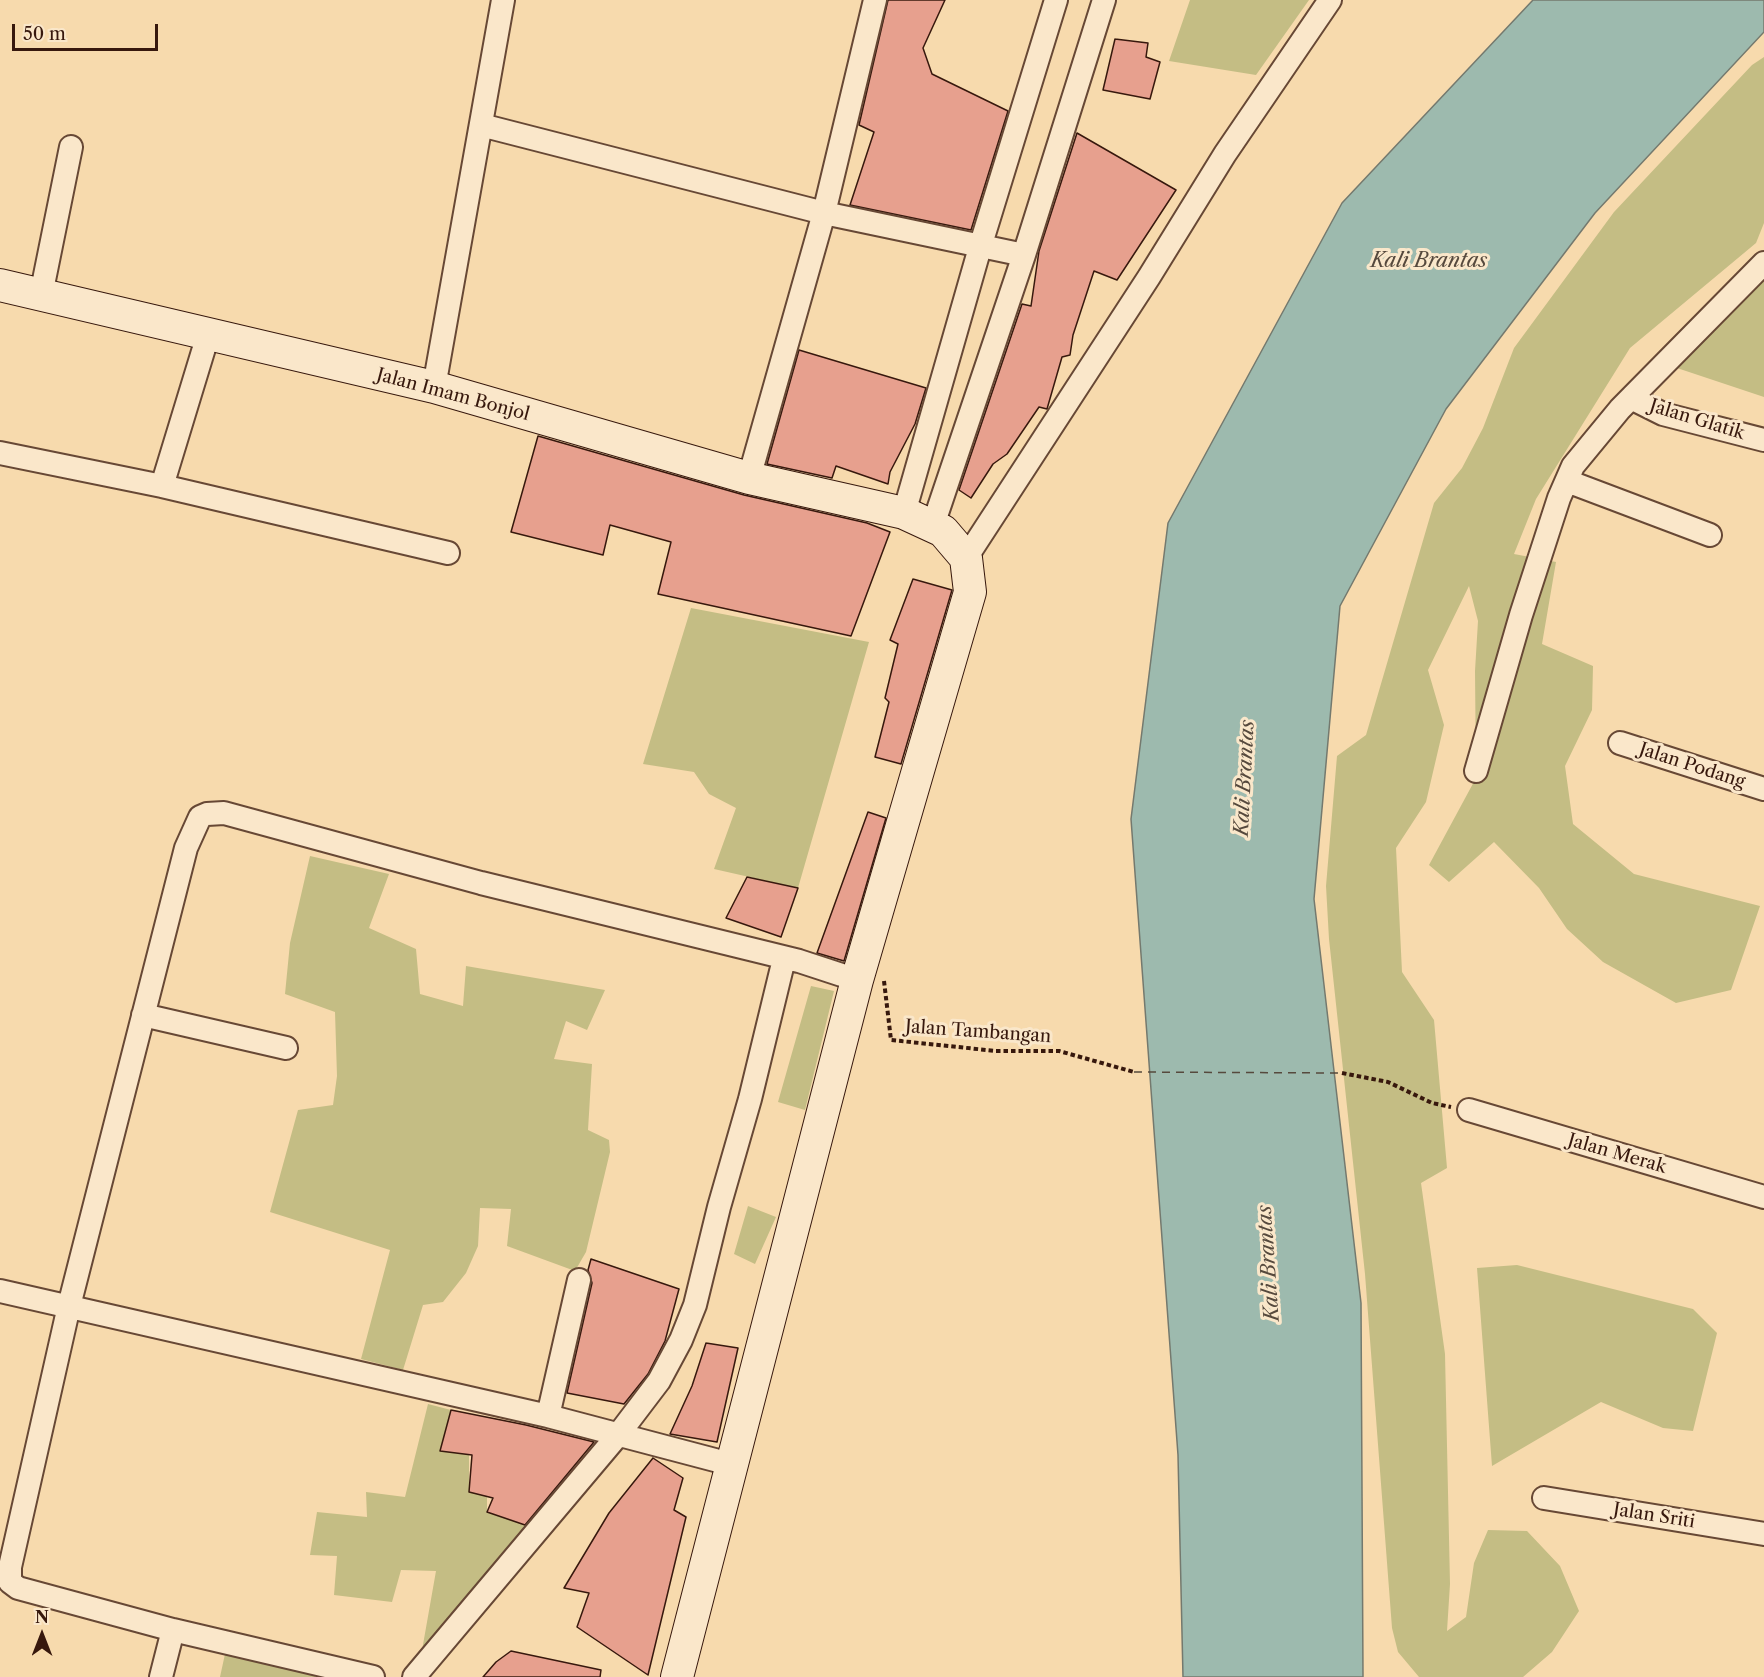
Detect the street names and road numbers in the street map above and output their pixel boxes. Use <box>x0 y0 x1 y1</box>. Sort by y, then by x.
street label: Jalan Imam Bonjol <box>374 364 532 426</box>
street label: Jalan Glatik <box>1647 395 1747 445</box>
street label: Jalan Podang <box>1636 739 1748 793</box>
street label: Jalan Tambangan <box>904 1016 1052 1048</box>
street label: Jalan Merak <box>1565 1130 1669 1178</box>
street label: Jalan Sriti <box>1612 1499 1696 1533</box>

